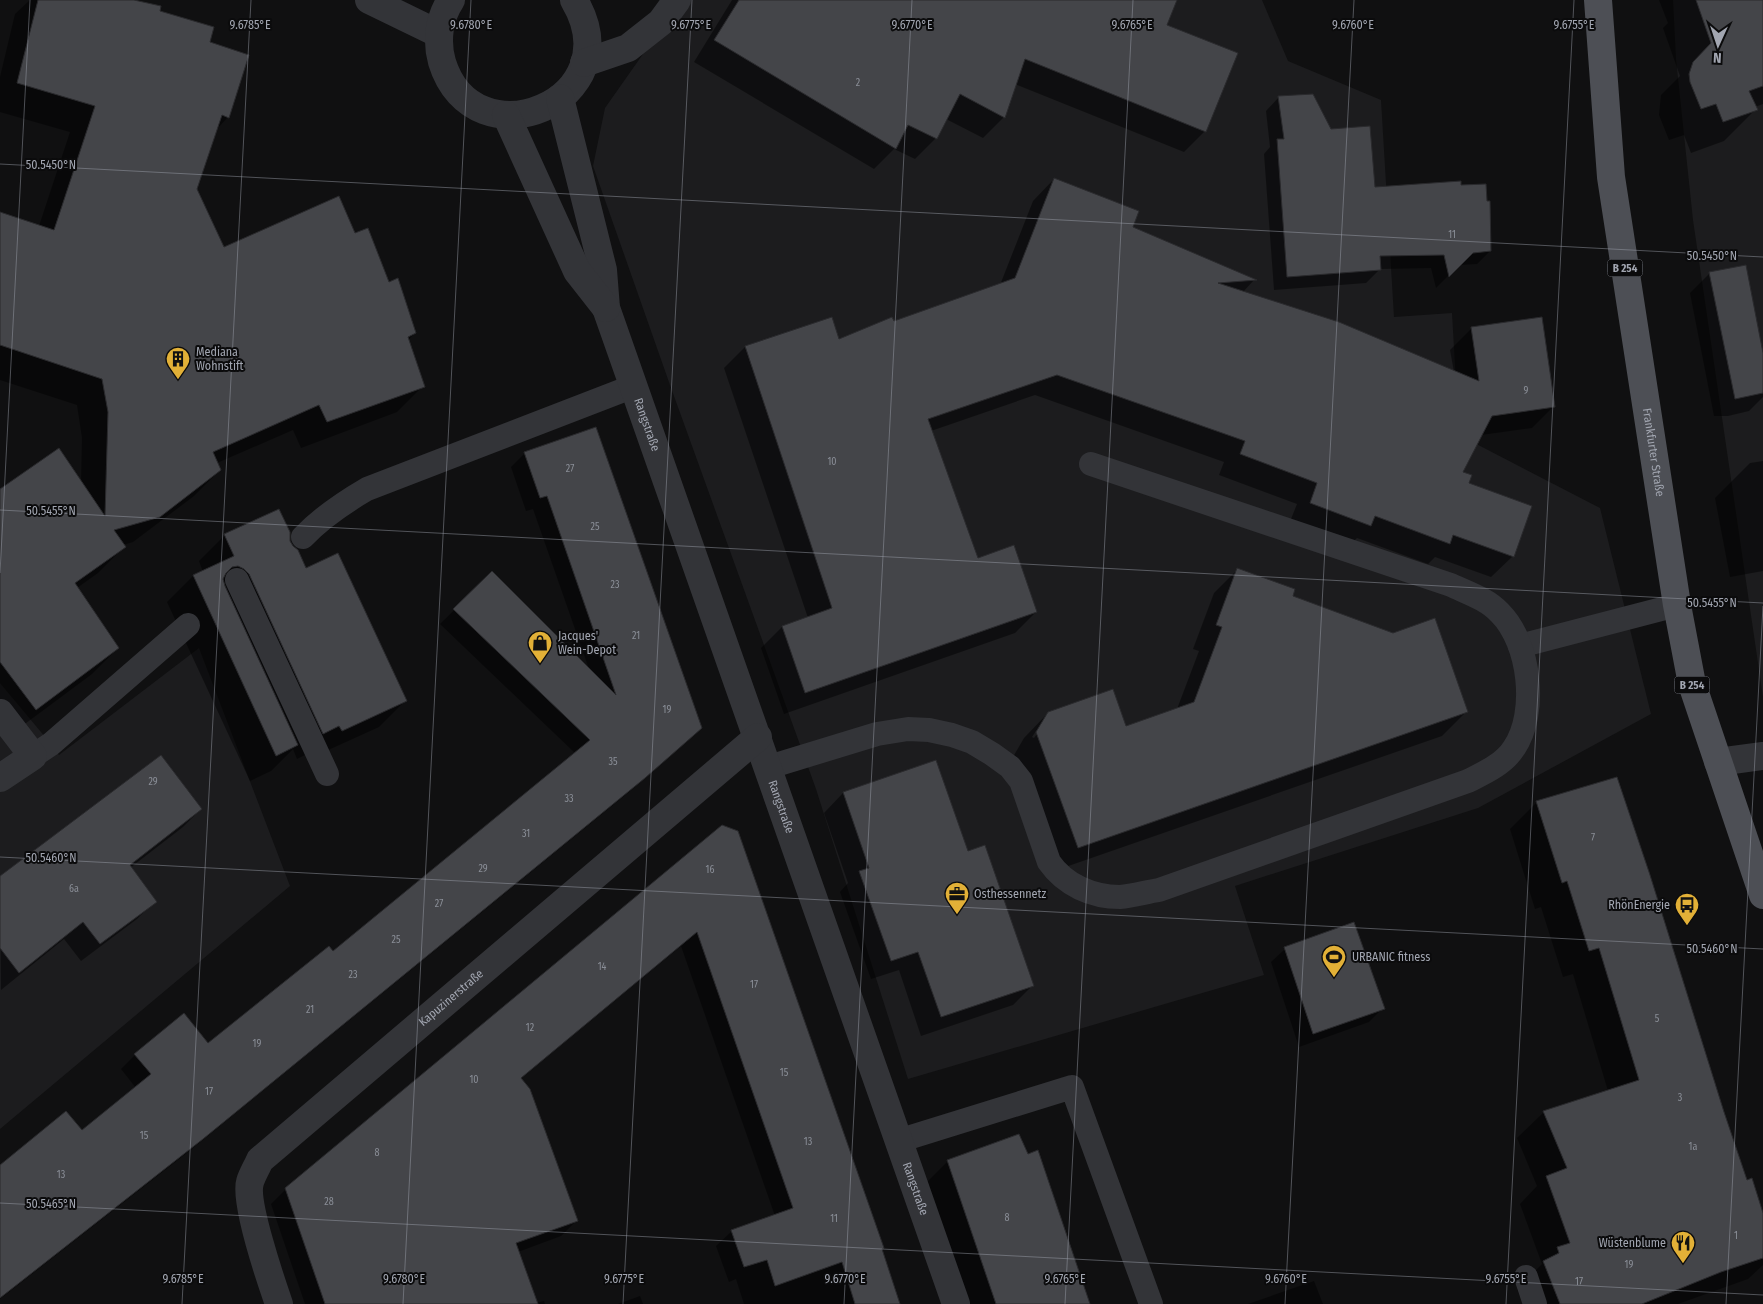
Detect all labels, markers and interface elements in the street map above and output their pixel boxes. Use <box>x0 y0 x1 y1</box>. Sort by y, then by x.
text: 9.6785°E <box>229 18 271 32</box>
text: 9.6780°E <box>450 18 492 32</box>
text: 9.6775°E <box>671 18 711 32</box>
text: 9.6770°E <box>891 18 933 32</box>
text: 9.6765°E <box>1111 18 1153 32</box>
text: 9.6760°E <box>1332 18 1374 32</box>
text: 9.6755°E <box>1554 18 1595 32</box>
north arrow <box>1693 20 1743 70</box>
text: N <box>1713 49 1722 66</box>
house number: 2 <box>856 77 861 89</box>
text: 50.5450°N <box>26 158 76 172</box>
house number: 11 <box>1448 229 1456 241</box>
text: 50.5450°N <box>1687 249 1737 263</box>
road number: B 254 <box>1608 260 1642 276</box>
place label: Mediana Wohnstift <box>196 345 244 373</box>
building icon: Mediana Wohnstift <box>165 346 191 380</box>
house number: 9 <box>1524 385 1529 397</box>
street label: Rangstraße <box>631 396 663 453</box>
street label: Frankfurter Straße <box>1640 407 1667 498</box>
house number: 10 <box>827 456 837 468</box>
house number: 27 <box>566 463 574 475</box>
text: 50.5455°N <box>26 504 76 518</box>
house number: 25 <box>591 521 600 533</box>
house number: 23 <box>611 579 620 591</box>
text: 50.5455°N <box>1687 596 1737 610</box>
place label: Jacques' Wein-Depot <box>558 629 616 657</box>
shop icon: Jacques' Wein-Depot <box>527 630 553 664</box>
house number: 21 <box>632 630 640 642</box>
road number: B 254 <box>1674 676 1710 694</box>
house number: 19 <box>663 704 672 716</box>
house number: 35 <box>608 756 618 768</box>
house number: 29 <box>148 776 158 788</box>
street label: Rangstraße <box>765 778 797 835</box>
house number: 33 <box>564 793 574 805</box>
house number: 31 <box>522 828 530 840</box>
house number: 7 <box>1591 832 1595 844</box>
text: 50.5460°N <box>26 851 76 865</box>
house number: 29 <box>478 863 488 875</box>
house number: 16 <box>706 864 714 876</box>
office icon: Osthessennetz <box>944 881 970 915</box>
house number: 6a <box>69 883 79 895</box>
place label: Osthessennetz <box>974 887 1046 901</box>
bus stop icon: RhönEnergie <box>1674 892 1700 926</box>
house number: 27 <box>435 898 443 910</box>
place label: RhönEnergie <box>1608 898 1670 912</box>
house number: 25 <box>392 934 401 946</box>
text: 50.5460°N <box>1687 942 1737 956</box>
sports icon: URBANIC fitness <box>1321 944 1347 978</box>
place label: URBANIC fitness <box>1352 950 1430 964</box>
house number: 14 <box>598 961 607 973</box>
street label: Kapuzinerstraße <box>416 966 486 1029</box>
house number: 23 <box>349 969 358 981</box>
house number: 17 <box>750 979 758 991</box>
house number: 21 <box>306 1004 314 1016</box>
house number: 5 <box>1655 1013 1660 1025</box>
house number: 12 <box>526 1022 535 1034</box>
house number: 19 <box>253 1038 262 1050</box>
house number: 15 <box>780 1067 789 1079</box>
house number: 10 <box>469 1074 479 1086</box>
house number: 17 <box>205 1086 213 1098</box>
house number: 3 <box>1678 1092 1683 1104</box>
house number: 15 <box>140 1130 149 1142</box>
house number: 13 <box>804 1136 813 1148</box>
house number: 1a <box>1689 1141 1697 1153</box>
house number: 8 <box>375 1147 380 1159</box>
street label: Rangstraße <box>900 1160 931 1217</box>
house number: 13 <box>57 1169 66 1181</box>
house number: 28 <box>324 1196 334 1208</box>
text: 50.5465°N <box>26 1197 76 1211</box>
house number: 8 <box>1005 1212 1010 1224</box>
house number: 11 <box>830 1213 838 1225</box>
restaurant icon: Wüstenblume <box>1670 1230 1696 1264</box>
house number: 1 <box>1734 1230 1738 1242</box>
place label: Wüstenblume <box>1599 1236 1666 1250</box>
house number: 19 <box>1625 1259 1634 1271</box>
text: 9.6785°E <box>162 1272 204 1286</box>
text: 9.6780°E <box>383 1272 425 1286</box>
text: 9.6775°E <box>604 1272 644 1286</box>
text: 9.6770°E <box>824 1272 866 1286</box>
text: 9.6765°E <box>1044 1272 1086 1286</box>
text: 9.6760°E <box>1265 1272 1307 1286</box>
text: 9.6755°E <box>1486 1272 1527 1286</box>
house number: 17 <box>1575 1276 1583 1288</box>

